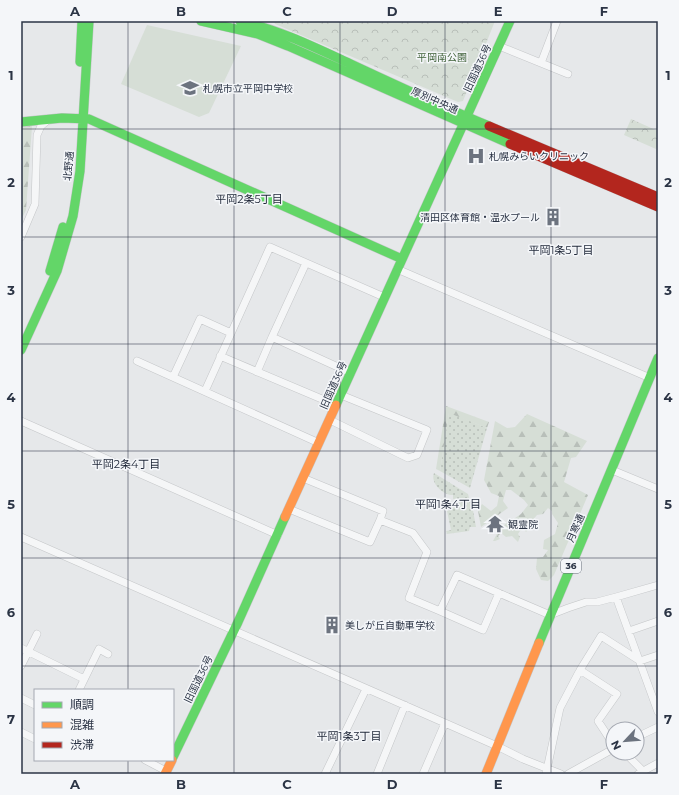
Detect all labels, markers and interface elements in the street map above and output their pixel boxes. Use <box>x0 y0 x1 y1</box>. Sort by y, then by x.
text: A <box>69 3 81 19</box>
text: B <box>176 3 186 19</box>
text: C <box>282 3 292 19</box>
text: D <box>387 3 398 19</box>
text: E <box>494 3 503 19</box>
text: F <box>600 3 608 19</box>
street label: 旧国道36号 <box>461 42 494 94</box>
park label: 平岡南公園 <box>417 51 467 64</box>
text: 1 <box>8 67 14 83</box>
text: 1 <box>665 67 671 83</box>
school or university icon: 札幌市立平岡中学校 <box>180 78 200 98</box>
place label: 札幌市立平岡中学校 <box>203 82 293 95</box>
street label: 厚別中央通 <box>409 84 460 117</box>
hospital icon: 札幌みらいクリニック <box>466 146 486 166</box>
street label: 北野通 <box>60 150 77 182</box>
place label: 札幌みらいクリニック <box>489 150 589 163</box>
text: 2 <box>7 174 15 190</box>
text: 2 <box>664 174 672 190</box>
district label: 平岡2条5丁目 <box>215 192 283 206</box>
building icon: 清田区体育館・温水プール <box>543 207 563 227</box>
place label: 清田区体育館・温水プール <box>420 211 540 224</box>
district label: 平岡1条5丁目 <box>528 243 594 257</box>
text: 3 <box>6 282 15 298</box>
text: 3 <box>663 282 672 298</box>
street label: 旧国道36号 <box>317 359 350 411</box>
text: 4 <box>7 389 16 405</box>
text: 4 <box>664 389 673 405</box>
district label: 平岡2条4丁目 <box>92 457 160 471</box>
text: 5 <box>7 496 15 512</box>
text: 5 <box>664 496 672 512</box>
district label: 平岡1条4丁目 <box>415 497 481 511</box>
street label: 月寒通 <box>564 512 587 545</box>
temple icon: 観霊院 <box>485 514 505 534</box>
place label: 観霊院 <box>508 518 538 531</box>
road number: 36 <box>561 559 581 573</box>
text: 6 <box>7 604 16 620</box>
text: 6 <box>664 604 673 620</box>
building icon: 美しが丘自動車学校 <box>322 615 342 635</box>
place label: 美しが丘自動車学校 <box>345 619 435 632</box>
street label: 旧国道36号 <box>181 653 216 705</box>
legend <box>34 689 174 761</box>
text: 順調 <box>70 697 94 712</box>
text: 7 <box>7 711 15 727</box>
text: 7 <box>664 711 672 727</box>
text: 混雑 <box>70 717 94 732</box>
north arrow <box>605 721 645 761</box>
district label: 平岡1条3丁目 <box>316 729 382 743</box>
text: 渋滞 <box>70 737 94 752</box>
text: N <box>608 738 624 752</box>
text: A <box>69 776 81 792</box>
text: B <box>176 776 186 792</box>
text: C <box>282 776 292 792</box>
text: D <box>387 776 398 792</box>
text: E <box>494 776 503 792</box>
text: F <box>600 776 608 792</box>

